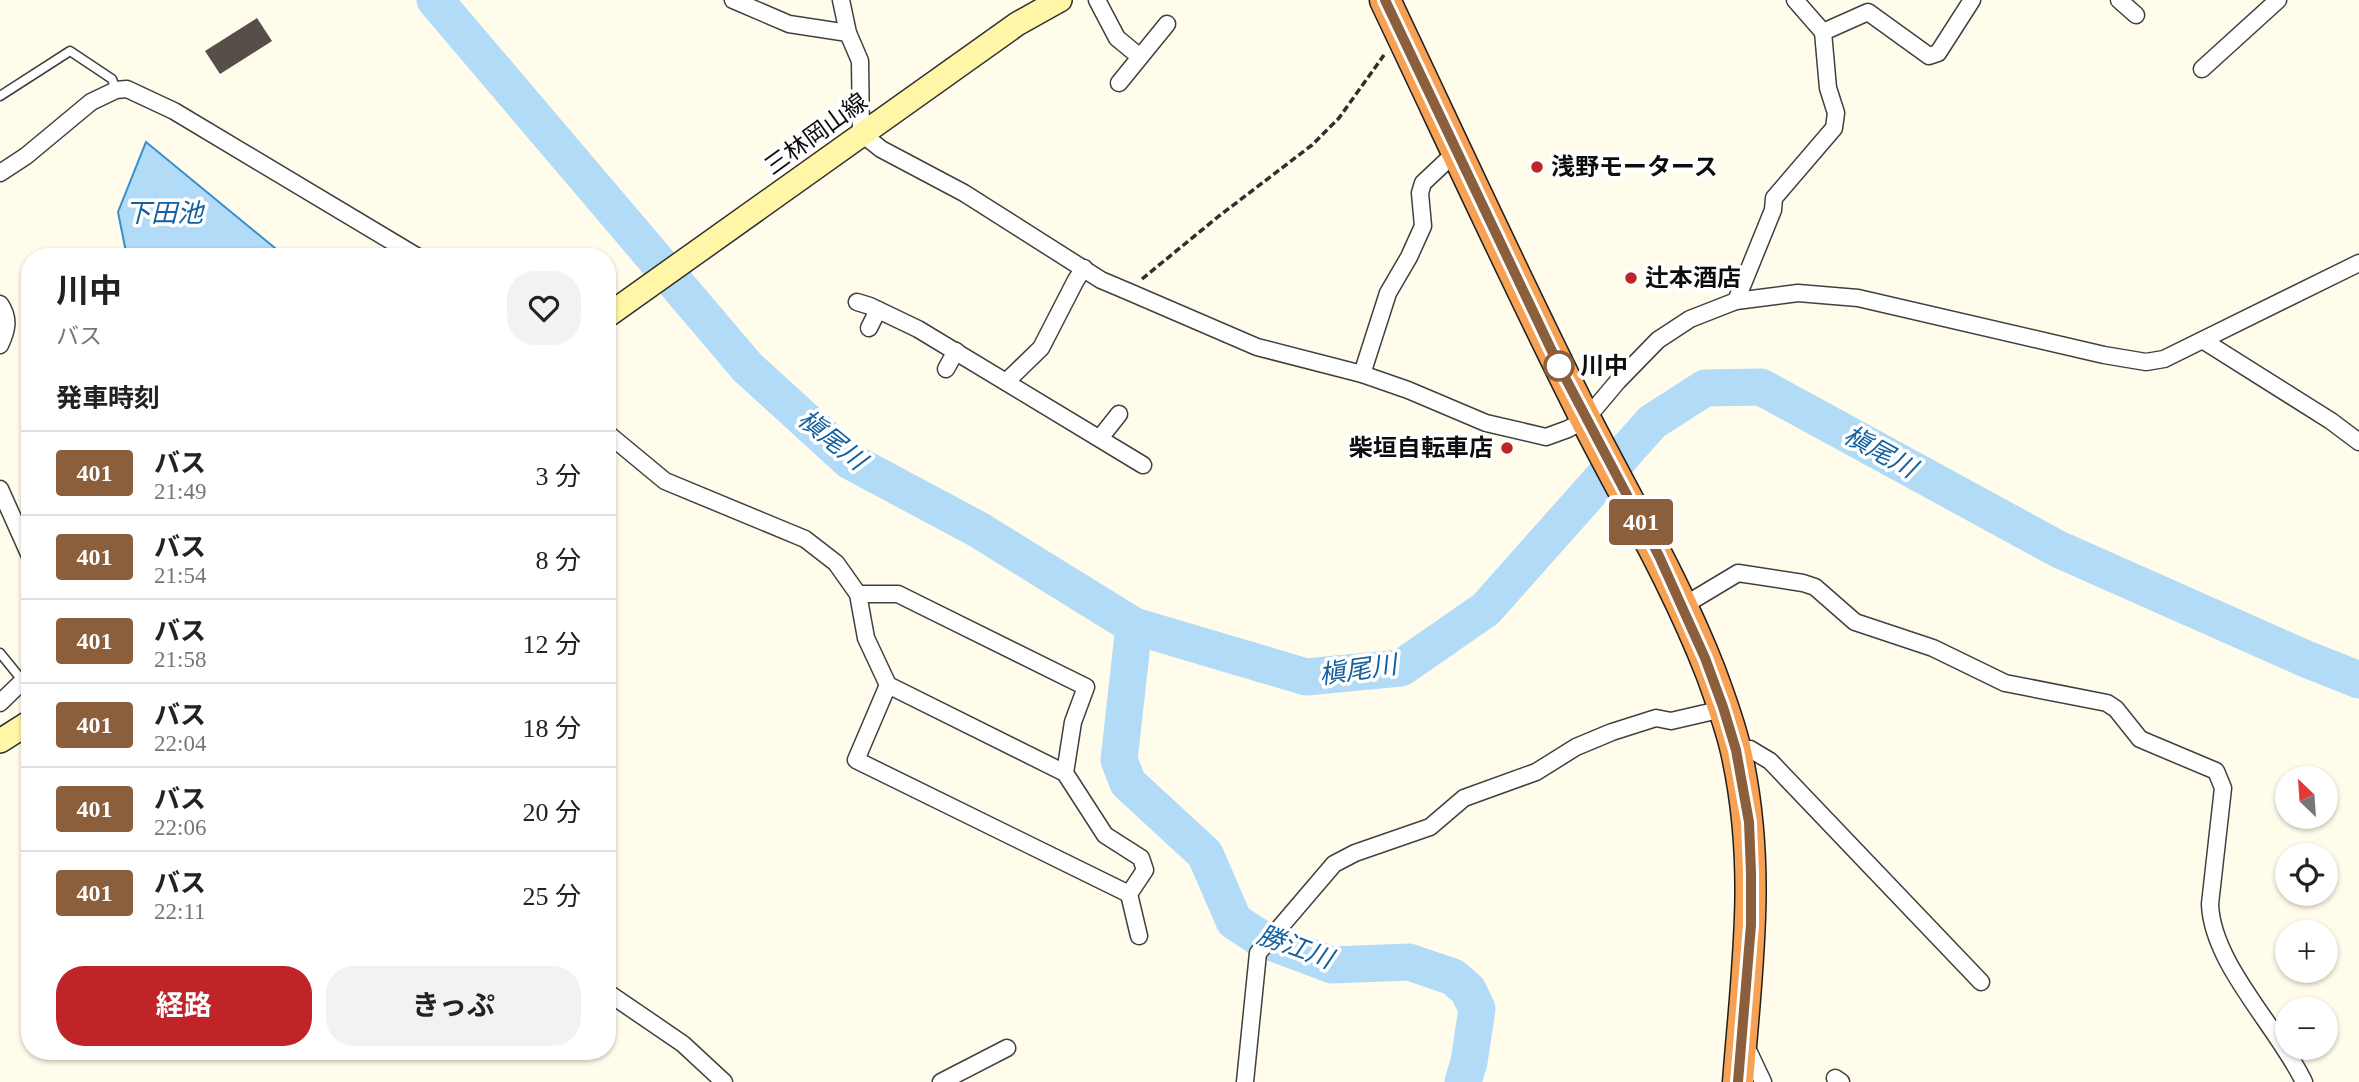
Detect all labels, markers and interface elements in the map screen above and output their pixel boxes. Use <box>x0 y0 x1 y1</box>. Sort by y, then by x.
street label: 三林岡山線 <box>760 88 872 180</box>
place label: 浅野モータース <box>1551 154 1718 180</box>
marker: 浅野モータース <box>1529 159 1545 175</box>
water label: 下田池 <box>125 199 206 228</box>
place label: 辻本酒店 <box>1645 265 1741 291</box>
marker: 辻本酒店 <box>1623 270 1639 286</box>
button: heart <box>507 271 581 345</box>
text: 川中 <box>56 273 122 309</box>
text: バス <box>56 324 102 349</box>
marker: 川中 <box>1544 351 1574 381</box>
place label: 川中 <box>1580 353 1628 379</box>
text: 発車時刻 <box>56 384 160 413</box>
water label: 槇尾川 <box>793 404 874 478</box>
water label: 槇尾川 <box>1839 420 1924 485</box>
place label: 柴垣自転車店 <box>1349 435 1493 461</box>
marker: 柴垣自転車店 <box>1499 440 1515 456</box>
text: バス <box>154 449 206 478</box>
text: 401 <box>77 460 113 486</box>
text: 3 分 <box>535 462 581 491</box>
text: 21:49 <box>154 479 206 504</box>
line badge: 401 <box>1601 499 1681 545</box>
text: 401 <box>1623 509 1659 535</box>
text: バス <box>154 533 206 562</box>
text: 401 <box>77 544 113 570</box>
text: 8 分 <box>535 546 581 575</box>
text: 21:54 <box>154 563 206 588</box>
text: バス <box>154 617 206 646</box>
text: 401 <box>77 628 113 654</box>
text: 12 分 <box>522 630 581 659</box>
text: 21:58 <box>154 647 206 672</box>
water label: 槇尾川 <box>1317 650 1402 690</box>
text: バス <box>154 701 206 730</box>
text: 401 <box>77 712 113 738</box>
text: 18 分 <box>522 714 581 743</box>
text: 22:04 <box>154 731 206 756</box>
north arrow <box>2275 766 2338 830</box>
map controls <box>2275 766 2338 1060</box>
text: バス <box>154 785 206 814</box>
text: 401 <box>77 796 113 822</box>
text: 20 分 <box>522 798 581 827</box>
text: 22:06 <box>154 815 206 840</box>
button: locate <box>2275 843 2338 906</box>
text: バス <box>154 869 206 898</box>
text: 401 <box>77 880 113 906</box>
text: 25 分 <box>522 882 581 911</box>
text: 22:11 <box>154 899 206 924</box>
water label: 勝江川 <box>1253 920 1339 975</box>
button: + <box>2275 920 2338 983</box>
button: 経路 <box>56 966 312 1046</box>
button: きっぷ <box>326 966 581 1046</box>
button: − <box>2275 997 2338 1060</box>

